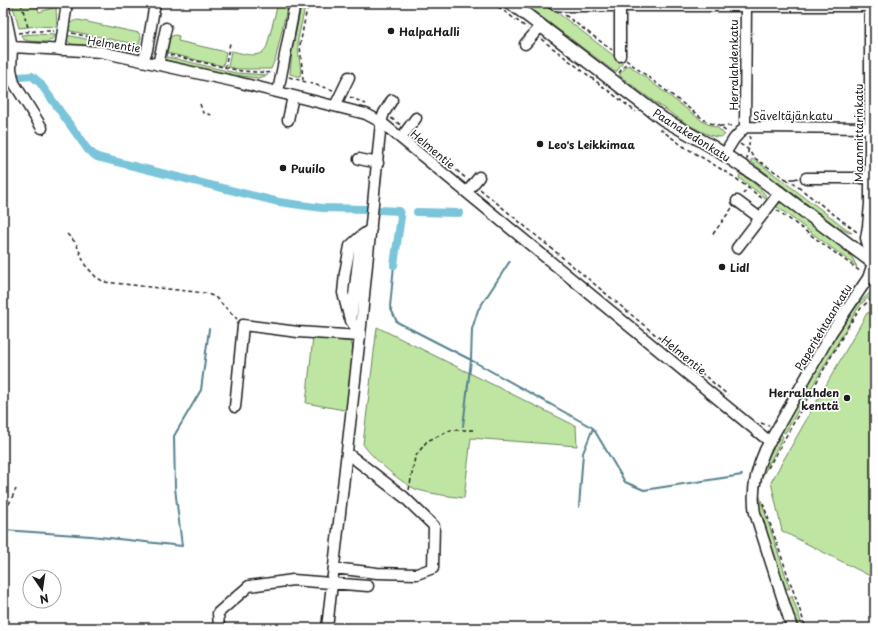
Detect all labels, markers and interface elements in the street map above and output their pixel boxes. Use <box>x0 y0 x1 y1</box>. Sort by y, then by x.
street label: Herralahdenkatu <box>725 19 742 111</box>
place label: HalpaHalli <box>399 23 460 40</box>
marker: HalpaHalli <box>386 26 396 36</box>
street label: Helmentie <box>86 31 142 57</box>
street label: Maanmittarinkatu <box>850 84 867 182</box>
street label: Paanakedonkatu <box>650 104 734 166</box>
street label: Säveltäjänkatu <box>753 107 833 124</box>
street label: Helmentie <box>407 125 459 173</box>
place label: Leo's Leikkimaa <box>548 136 635 153</box>
marker: Leo's Leikkimaa <box>535 139 545 149</box>
place label: Puuilo <box>291 160 326 177</box>
marker: Puuilo <box>278 163 288 173</box>
place label: Lidl <box>730 259 749 276</box>
marker: Lidl <box>717 262 727 272</box>
street label: Paperitehtaankatu <box>790 280 856 374</box>
street label: Helmentie <box>658 332 710 379</box>
place label: Herralahden kenttä <box>769 384 840 414</box>
marker: Herralahden kenttä <box>842 393 852 403</box>
north arrow <box>22 569 62 609</box>
text: N <box>38 590 51 609</box>

